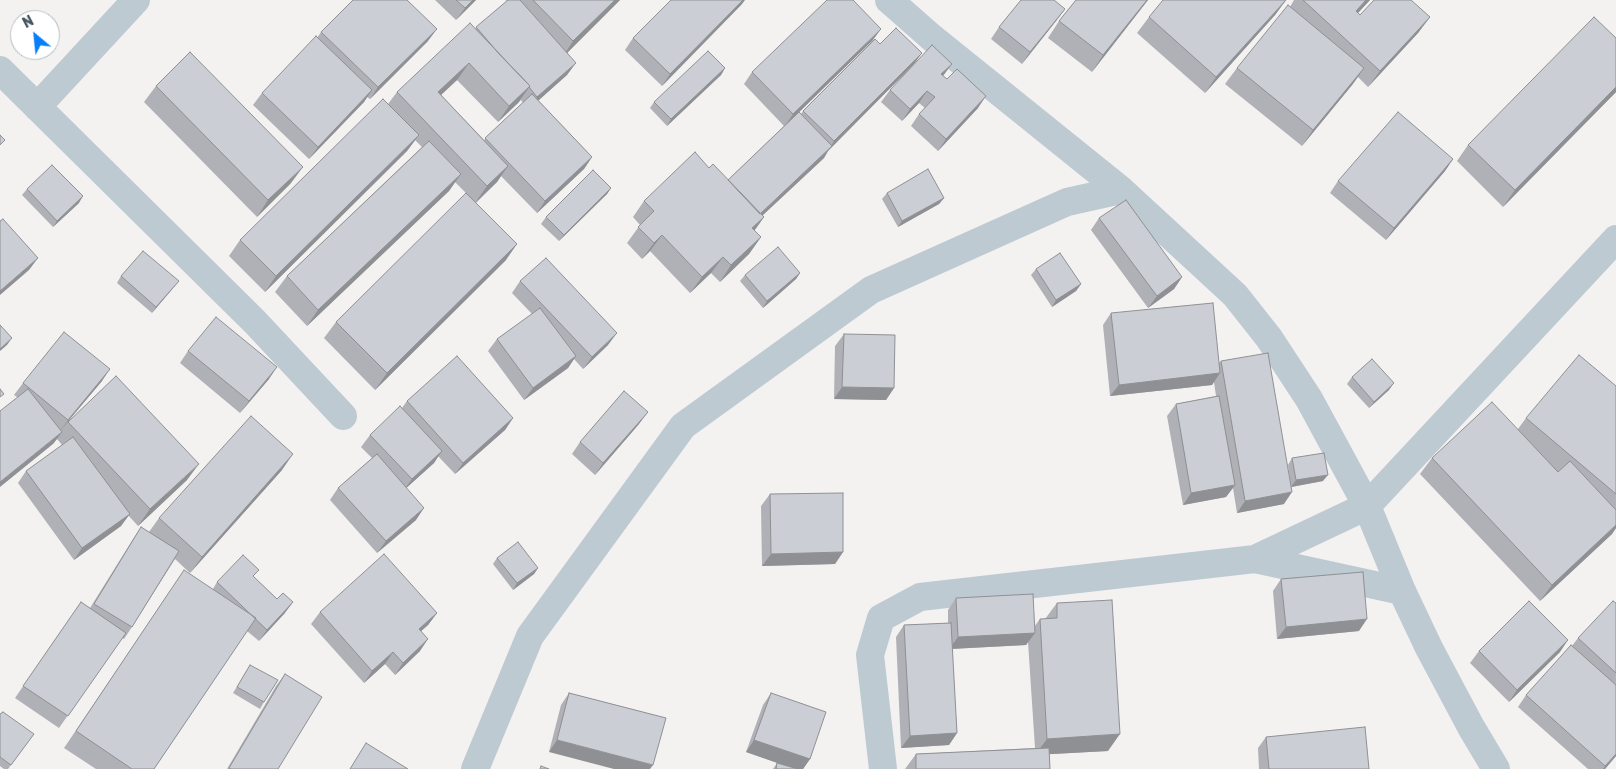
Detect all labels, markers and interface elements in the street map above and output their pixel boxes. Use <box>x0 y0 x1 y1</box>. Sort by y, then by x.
north arrow <box>10 10 60 60</box>
text: N <box>20 12 37 32</box>

